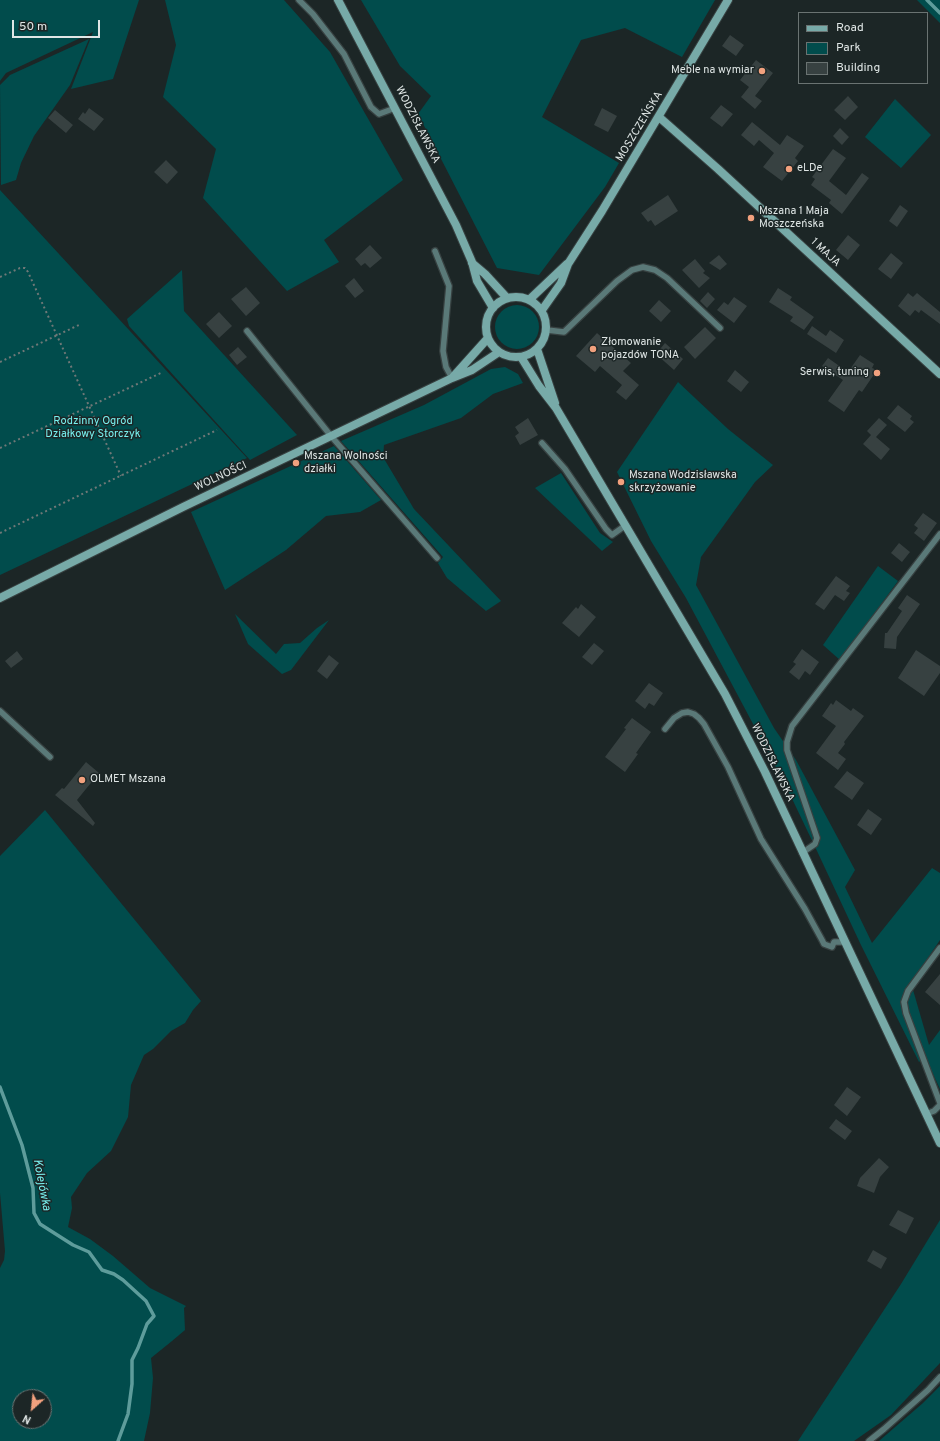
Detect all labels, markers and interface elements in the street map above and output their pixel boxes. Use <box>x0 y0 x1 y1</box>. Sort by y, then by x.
scale bar <box>14 12 102 38</box>
legend <box>798 12 928 84</box>
text: 50 m <box>19 19 47 35</box>
text: Road <box>836 20 864 36</box>
text: Park <box>836 40 861 56</box>
text: Building <box>836 60 880 76</box>
place label: Meble na wymiar <box>671 64 754 78</box>
marker: Meble na wymiar <box>757 66 767 76</box>
street label: WODZISŁAWSKA <box>392 84 442 166</box>
street label: MOSZCZEŃSKA <box>614 89 666 165</box>
place label: eLDe <box>797 162 822 176</box>
marker: eLDe <box>784 164 794 174</box>
place label: Mszana 1 Maja Moszczeńska <box>759 205 829 231</box>
marker: Mszana 1 Maja Moszczeńska <box>746 213 756 223</box>
street label: 1 MAJA <box>807 236 843 270</box>
place label: Złomowanie pojazdów TONA <box>601 336 679 362</box>
marker: Złomowanie pojazdów TONA <box>588 344 598 354</box>
place label: Serwis, tuning <box>800 366 869 380</box>
marker: Serwis, tuning <box>872 368 882 378</box>
park label: Rodzinny Ogród Działkowy Storczyk <box>45 415 141 441</box>
place label: Mszana Wolności działki <box>304 450 388 476</box>
marker: Mszana Wolności działki <box>291 458 301 468</box>
street label: WOLNOŚCI <box>193 459 249 495</box>
place label: Mszana Wodzisławska skrzyżowanie <box>629 469 737 495</box>
marker: Mszana Wodzisławska skrzyżowanie <box>616 477 626 487</box>
street label: WODZISŁAWSKA <box>747 722 797 804</box>
place label: OLMET Mszana <box>90 773 166 787</box>
marker: OLMET Mszana <box>77 775 87 785</box>
water label: Kolejówka <box>29 1158 53 1212</box>
north arrow <box>12 1389 52 1429</box>
text: N <box>20 1411 34 1427</box>

